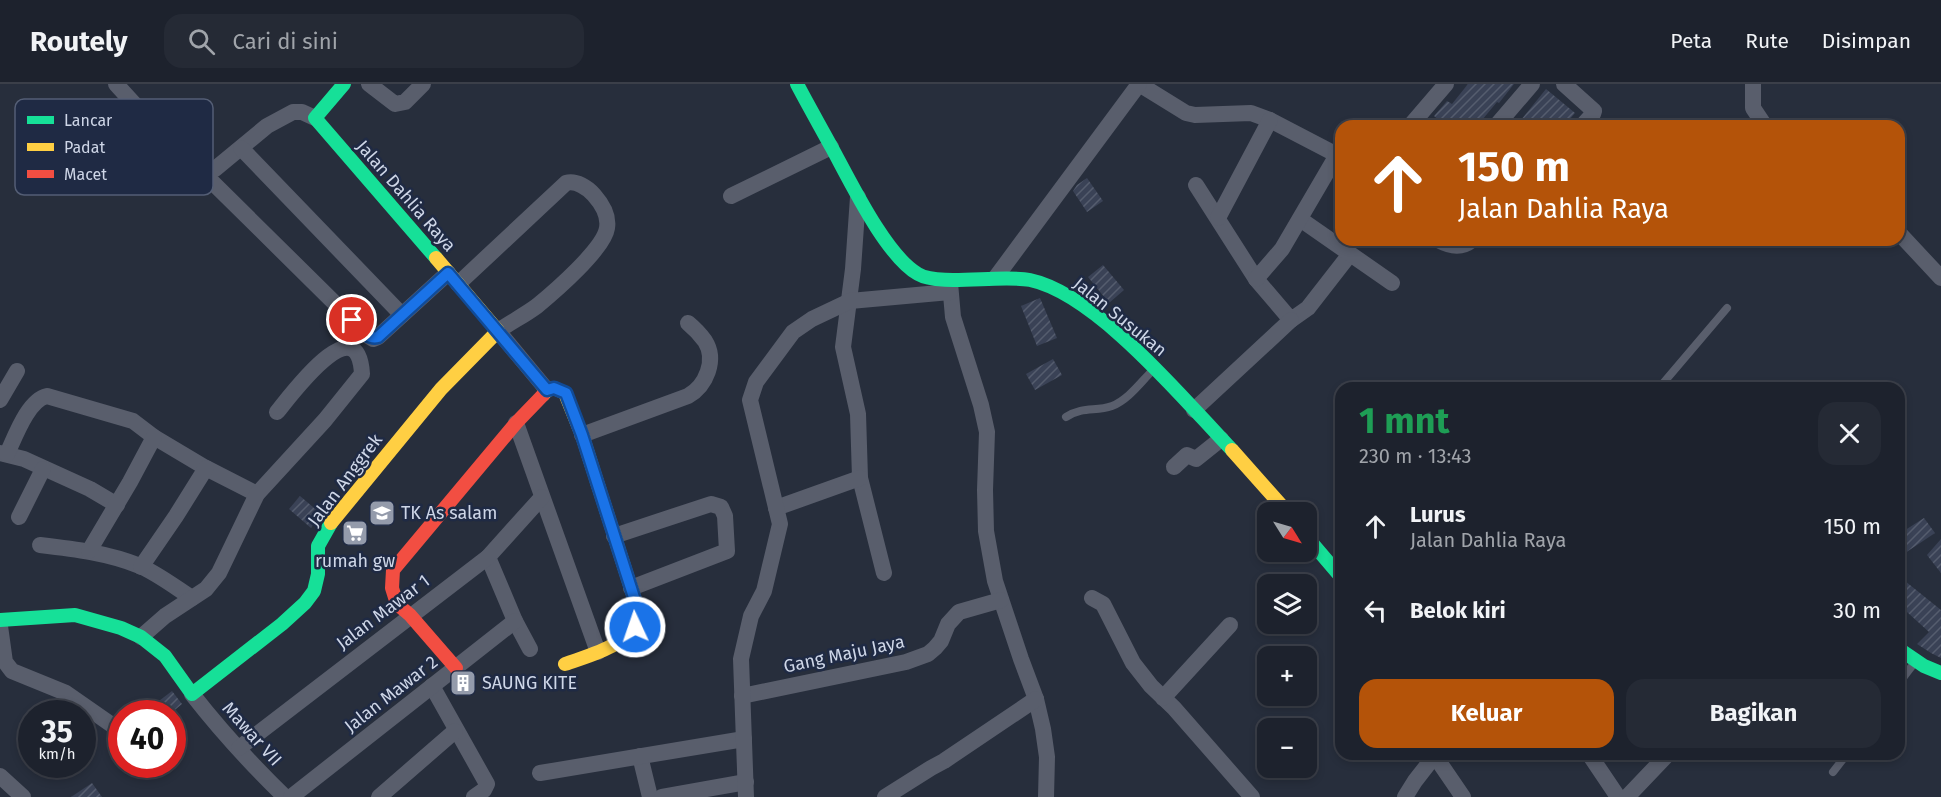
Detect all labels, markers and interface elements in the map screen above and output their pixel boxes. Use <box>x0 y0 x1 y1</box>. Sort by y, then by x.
search box <box>164 14 584 68</box>
text: Routely <box>30 25 128 58</box>
icon: search <box>185 25 218 58</box>
text: Cari di sini <box>233 28 338 55</box>
text: Peta <box>1670 28 1712 54</box>
text: Rute <box>1745 28 1789 54</box>
text: Disimpan <box>1822 28 1911 54</box>
legend <box>15 99 213 195</box>
text: Lancar <box>64 111 113 130</box>
street label: Jalan Dahlia Raya <box>352 136 460 256</box>
text: Padat <box>64 138 105 157</box>
text: 150 m <box>1458 142 1570 192</box>
icon: ahead <box>1359 144 1437 222</box>
text: Macet <box>64 165 107 184</box>
text: Jalan Dahlia Raya <box>1458 193 1669 225</box>
street label: Jalan Susukan <box>1069 273 1171 361</box>
pin <box>326 294 377 345</box>
icon: arrive <box>335 303 368 336</box>
text: 1 mnt <box>1359 399 1449 443</box>
button: close <box>1818 402 1881 465</box>
street label: Jalan Anggrek <box>303 429 387 531</box>
text: 230 m · 13:43 <box>1359 444 1471 468</box>
school or university icon: TK As salam <box>367 498 397 528</box>
text: Lurus <box>1410 501 1466 528</box>
place label: TK As salam <box>401 502 497 524</box>
north arrow <box>1257 502 1317 562</box>
map controls <box>1257 502 1317 778</box>
icon: ahead <box>1359 510 1392 543</box>
text: 150 m <box>1823 513 1881 540</box>
supermarket icon: rumah gw <box>340 518 370 548</box>
text: Jalan Dahlia Raya <box>1410 528 1566 552</box>
place label: rumah gw <box>315 550 395 572</box>
street label: Jalan Mawar 1 <box>332 570 434 654</box>
button: layers <box>1257 574 1317 634</box>
icon: left <box>1359 594 1392 627</box>
position arrow <box>603 595 667 659</box>
text: Belok kiri <box>1410 597 1506 624</box>
text: 30 m <box>1833 597 1881 624</box>
street label: Gang Maju Jaya <box>782 630 906 678</box>
button: + <box>1257 646 1317 706</box>
street label: Jalan Mawar 2 <box>340 651 442 737</box>
building icon: SAUNG KITE <box>448 668 478 698</box>
place label: SAUNG KITE <box>482 672 577 694</box>
button: Keluar <box>1359 679 1614 748</box>
button: Bagikan <box>1626 679 1881 748</box>
street label: Mawar VII <box>218 697 286 771</box>
speed limit sign: 40 <box>108 700 186 778</box>
text: 35 <box>41 714 73 750</box>
button: − <box>1257 718 1317 778</box>
text: km/h <box>38 745 76 763</box>

